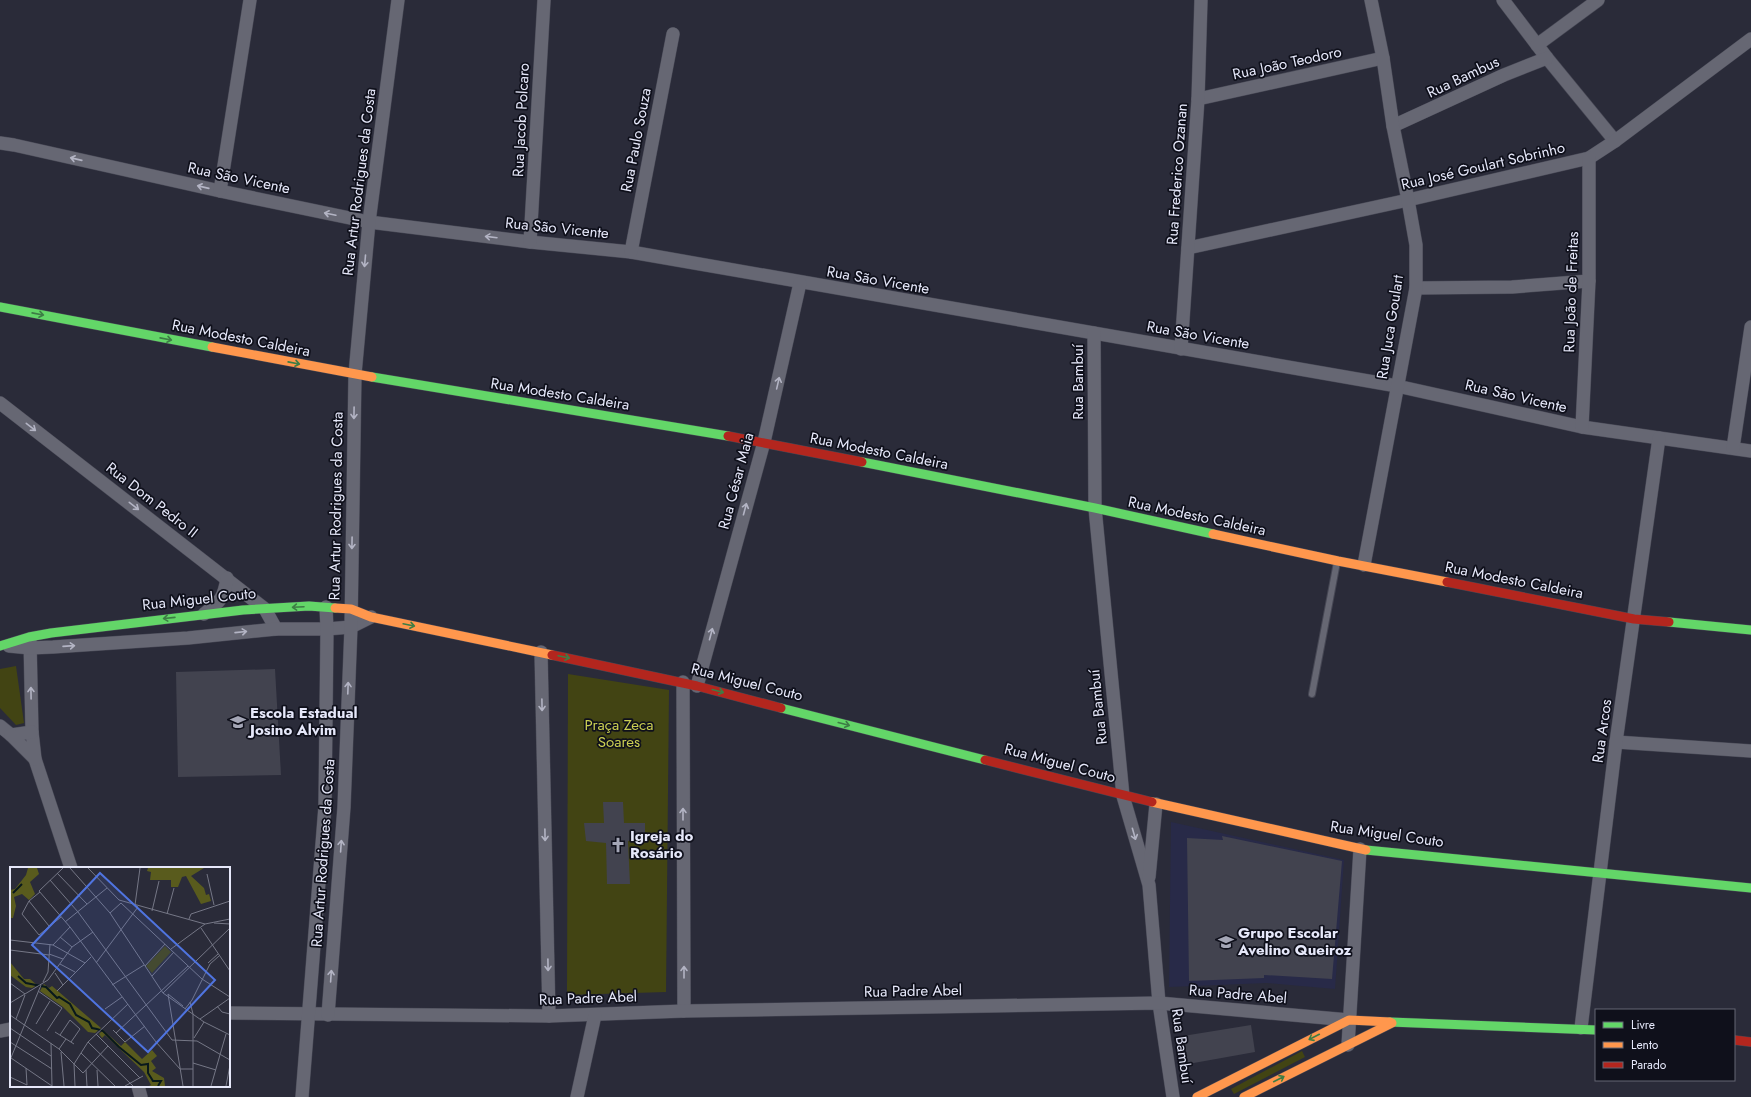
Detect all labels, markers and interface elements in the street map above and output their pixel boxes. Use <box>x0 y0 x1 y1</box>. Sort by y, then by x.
street label: Rua João Teodoro <box>1230 41 1344 85</box>
street label: Rua Bambus <box>1423 51 1503 103</box>
street label: Rua Jacob Polcaro <box>507 62 535 178</box>
street label: Rua Paulo Souza <box>615 86 657 194</box>
street label: Rua Artur Rodrigues da Costa <box>337 87 381 277</box>
street label: Rua Frederico Ozanan <box>1161 102 1193 246</box>
street label: Rua José Goulart Sobrinho <box>1399 136 1567 196</box>
one-way arrow <box>70 154 83 162</box>
street label: Rua São Vicente <box>186 156 292 200</box>
one-way arrow <box>197 183 210 191</box>
one-way arrow <box>324 209 337 217</box>
street label: Rua São Vicente <box>504 212 610 244</box>
street label: Rua João de Freitas <box>1558 231 1584 353</box>
one-way arrow <box>485 234 498 241</box>
one-way arrow <box>361 254 369 267</box>
street label: Rua São Vicente <box>825 260 931 300</box>
street label: Rua Juca Goulart <box>1371 273 1409 381</box>
one-way arrow <box>31 311 44 319</box>
street label: Rua Modesto Caldeira <box>170 314 312 362</box>
street label: Rua São Vicente <box>1145 315 1251 355</box>
one-way arrow <box>159 335 172 343</box>
street label: Rua Bambuí <box>1067 343 1089 420</box>
one-way arrow <box>287 359 300 367</box>
street label: Rua Modesto Caldeira <box>489 372 631 416</box>
street label: Rua São Vicente <box>1463 374 1569 418</box>
one-way arrow <box>774 377 782 390</box>
one-way arrow <box>350 406 358 419</box>
street label: Rua Artur Rodrigues da Costa <box>323 412 349 600</box>
one-way arrow <box>25 423 36 431</box>
street label: Rua Modesto Caldeira <box>808 427 950 475</box>
street label: Rua César Maia <box>713 430 759 532</box>
street label: Rua Dom Pedro II <box>101 457 203 543</box>
street label: Rua Modesto Caldeira <box>1126 491 1268 541</box>
one-way arrow <box>128 502 139 510</box>
one-way arrow <box>742 503 749 516</box>
one-way arrow <box>348 536 356 549</box>
street label: Rua Modesto Caldeira <box>1443 556 1585 604</box>
street label: Rua Miguel Couto <box>141 582 257 616</box>
one-way arrow <box>292 603 305 610</box>
one-way arrow <box>162 614 175 622</box>
one-way arrow <box>402 622 415 630</box>
one-way arrow <box>708 628 715 641</box>
one-way arrow <box>234 629 247 636</box>
one-way arrow <box>62 642 75 649</box>
one-way arrow <box>557 653 570 661</box>
street label: Rua Miguel Couto <box>689 658 805 706</box>
street label: Rua Bambuí <box>1083 667 1113 746</box>
one-way arrow <box>345 682 352 695</box>
one-way arrow <box>28 687 35 700</box>
one-way arrow <box>711 688 724 695</box>
one-way arrow <box>538 698 546 711</box>
street label: Rua Arcos <box>1587 698 1617 764</box>
place label: Escola Estadual Josino Alvim <box>247 702 358 741</box>
school or university icon: Escola Estadual Josino Alvim <box>229 713 247 731</box>
park label: Praça Zeca Soares <box>584 714 654 753</box>
one-way arrow <box>837 720 850 728</box>
street label: Rua Miguel Couto <box>1002 738 1118 788</box>
street label: Rua Artur Rodrigues da Costa <box>305 758 341 948</box>
one-way arrow <box>679 808 687 821</box>
street label: Rua Miguel Couto <box>1329 815 1445 853</box>
place label: Igreja do Rosário <box>630 825 693 864</box>
one-way arrow <box>1131 827 1138 840</box>
one-way arrow <box>541 828 549 841</box>
church icon: Igreja do Rosário <box>609 836 627 854</box>
one-way arrow <box>337 840 345 853</box>
inset map <box>10 867 230 1087</box>
place label: Grupo Escolar Avelino Queiroz <box>1237 922 1352 961</box>
school or university icon: Grupo Escolar Avelino Queiroz <box>1217 933 1235 951</box>
one-way arrow <box>544 958 551 971</box>
one-way arrow <box>680 966 688 979</box>
one-way arrow <box>327 970 334 983</box>
street label: Rua Padre Abel <box>864 979 962 1003</box>
street label: Rua Padre Abel <box>1188 979 1288 1009</box>
street label: Rua Padre Abel <box>538 985 638 1011</box>
street label: Rua Bambuí <box>1166 1007 1198 1086</box>
legend <box>1595 1009 1735 1081</box>
text: Livre <box>1631 1016 1655 1034</box>
one-way arrow <box>1308 1034 1320 1042</box>
text: Lento <box>1631 1036 1659 1054</box>
text: Parado <box>1631 1056 1667 1074</box>
one-way arrow <box>1273 1075 1285 1083</box>

